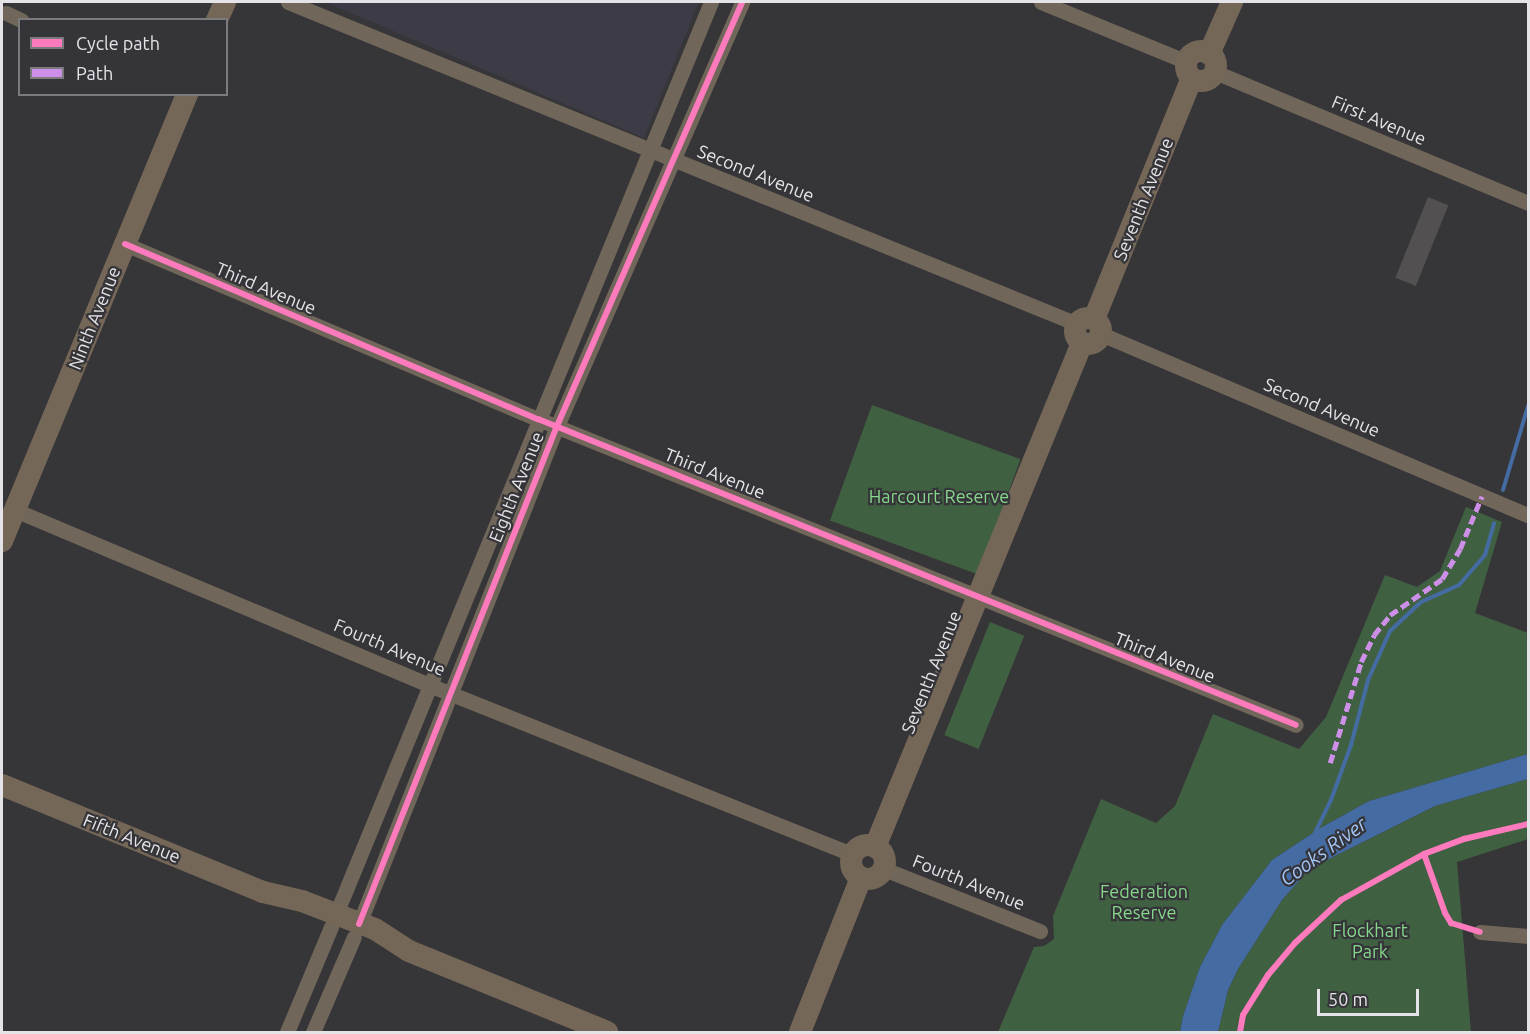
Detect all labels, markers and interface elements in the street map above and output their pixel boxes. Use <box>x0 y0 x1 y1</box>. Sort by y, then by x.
legend <box>18 18 228 96</box>
text: Cycle path <box>76 33 160 53</box>
text: Path <box>76 63 113 83</box>
street label: First Avenue <box>1329 90 1429 150</box>
street label: Seventh Avenue <box>1109 134 1177 264</box>
street label: Second Avenue <box>695 140 817 206</box>
street label: Third Avenue <box>213 257 319 319</box>
street label: Ninth Avenue <box>63 263 125 373</box>
street label: Second Avenue <box>1261 373 1383 441</box>
street label: Eighth Avenue <box>484 429 548 545</box>
street label: Third Avenue <box>661 443 769 503</box>
park label: Harcourt Reserve <box>869 485 1009 507</box>
street label: Seventh Avenue <box>897 607 965 737</box>
street label: Fourth Avenue <box>331 614 449 680</box>
street label: Third Avenue <box>1111 627 1219 687</box>
street label: Fifth Avenue <box>80 809 184 867</box>
water label: Cooks River <box>1275 811 1371 891</box>
street label: Fourth Avenue <box>910 850 1028 914</box>
park label: Federation Reserve <box>1100 881 1188 924</box>
park label: Flockhart Park <box>1332 920 1408 962</box>
scale bar <box>1320 977 1422 1015</box>
text: 50 m <box>1328 989 1368 1009</box>

